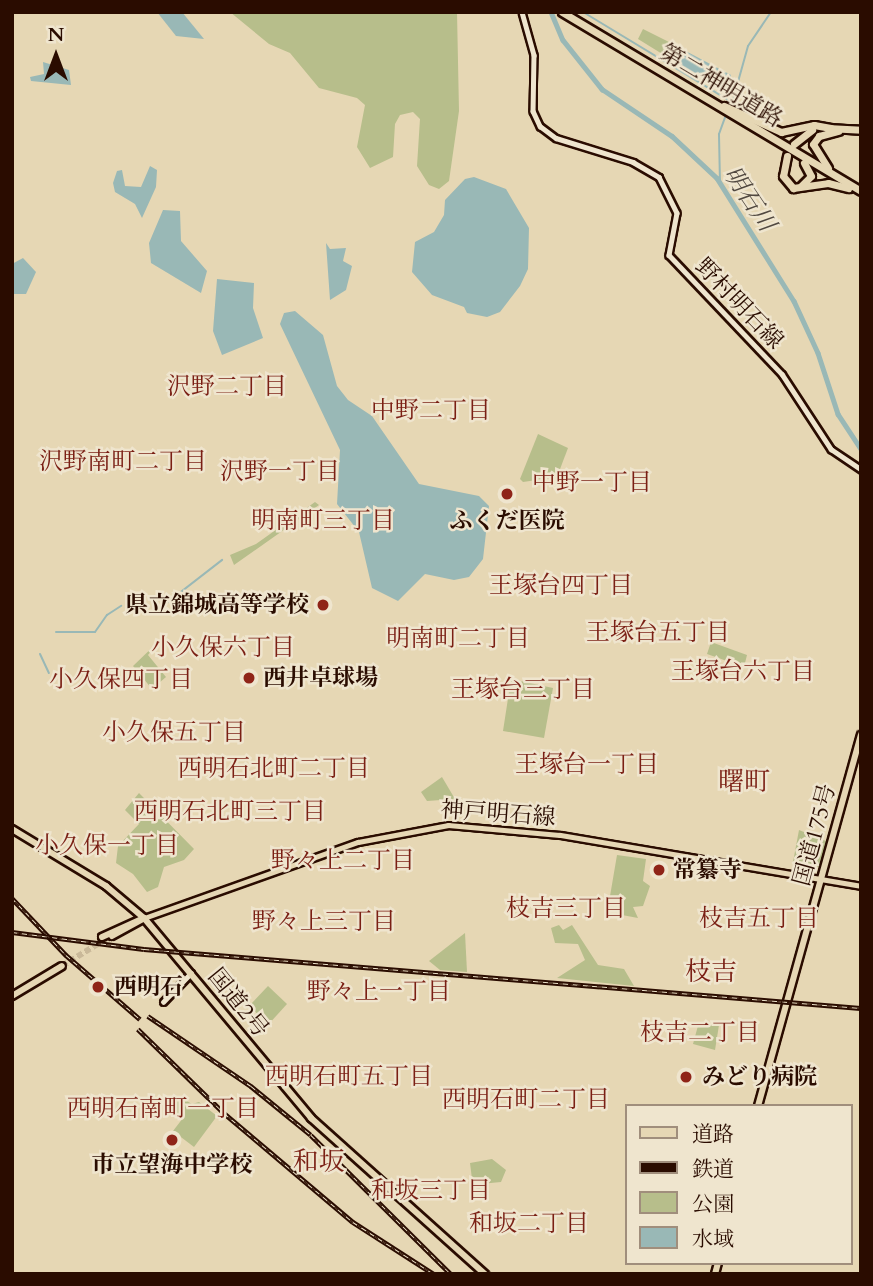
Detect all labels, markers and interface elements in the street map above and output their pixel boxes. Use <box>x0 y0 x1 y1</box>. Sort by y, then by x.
north arrow <box>21 21 91 91</box>
text: N <box>48 22 64 48</box>
street label: 第二神明道路 <box>655 39 787 133</box>
water label: 明石川 <box>717 161 781 237</box>
street label: 野村明石線 <box>689 253 789 355</box>
district label: 沢野二丁目 <box>167 373 287 401</box>
district label: 中野二丁目 <box>371 397 491 425</box>
district label: 沢野南町二丁目 <box>39 448 207 476</box>
district label: 沢野一丁目 <box>220 458 340 486</box>
district label: 中野一丁目 <box>532 469 652 497</box>
marker: ふくだ医院 <box>497 484 517 504</box>
district label: 明南町三丁目 <box>251 507 395 535</box>
place label: ふくだ医院 <box>450 507 564 535</box>
district label: 王塚台四丁目 <box>489 572 633 600</box>
place label: 県立錦城高等学校 <box>125 591 309 619</box>
marker: 県立錦城高等学校 <box>315 597 331 613</box>
district label: 王塚台五丁目 <box>586 619 730 647</box>
district label: 明南町二丁目 <box>386 625 530 653</box>
district label: 小久保六丁目 <box>151 634 295 662</box>
district label: 王塚台六丁目 <box>671 658 815 686</box>
place label: 西井卓球場 <box>263 664 378 692</box>
district label: 小久保四丁目 <box>49 666 193 694</box>
marker: 西井卓球場 <box>241 670 257 686</box>
district label: 王塚台三丁目 <box>451 676 595 704</box>
district label: 小久保五丁目 <box>102 719 246 747</box>
district label: 王塚台一丁目 <box>515 751 659 779</box>
district label: 西明石北町二丁目 <box>178 755 370 783</box>
district label: 曙町 <box>718 766 770 798</box>
street label: 国道175号 <box>788 781 842 889</box>
street label: 神戸明石線 <box>440 796 556 832</box>
district label: 西明石北町三丁目 <box>134 798 326 826</box>
district label: 小久保一丁目 <box>35 832 179 860</box>
district label: 野々上二丁目 <box>271 847 415 875</box>
place label: 常纂寺 <box>673 856 742 884</box>
marker: 常纂寺 <box>651 862 667 878</box>
district label: 枝吉三丁目 <box>506 895 626 923</box>
district label: 枝吉五丁目 <box>699 905 819 933</box>
district label: 野々上三丁目 <box>252 908 396 936</box>
district label: 枝吉 <box>685 956 737 988</box>
street label: 国道2号 <box>202 963 274 1043</box>
place label: 西明石 <box>114 973 183 1001</box>
marker: 西明石 <box>88 977 108 997</box>
district label: 野々上一丁目 <box>307 978 451 1006</box>
district label: 枝吉二丁目 <box>640 1019 760 1047</box>
district label: 西明石町五丁目 <box>265 1063 433 1091</box>
place label: みどり病院 <box>702 1063 817 1091</box>
marker: みどり病院 <box>676 1067 696 1087</box>
district label: 西明石町二丁目 <box>442 1086 610 1114</box>
district label: 西明石南町一丁目 <box>67 1095 259 1123</box>
legend <box>624 1104 852 1265</box>
text: 道路 <box>692 1120 734 1149</box>
marker: 市立望海中学校 <box>164 1132 180 1148</box>
district label: 和坂 <box>293 1146 345 1178</box>
place label: 市立望海中学校 <box>92 1151 252 1179</box>
text: 鉄道 <box>692 1155 734 1184</box>
district label: 和坂三丁目 <box>371 1177 491 1205</box>
text: 公園 <box>692 1190 734 1219</box>
district label: 和坂二丁目 <box>469 1210 589 1238</box>
text: 水域 <box>692 1225 734 1254</box>

